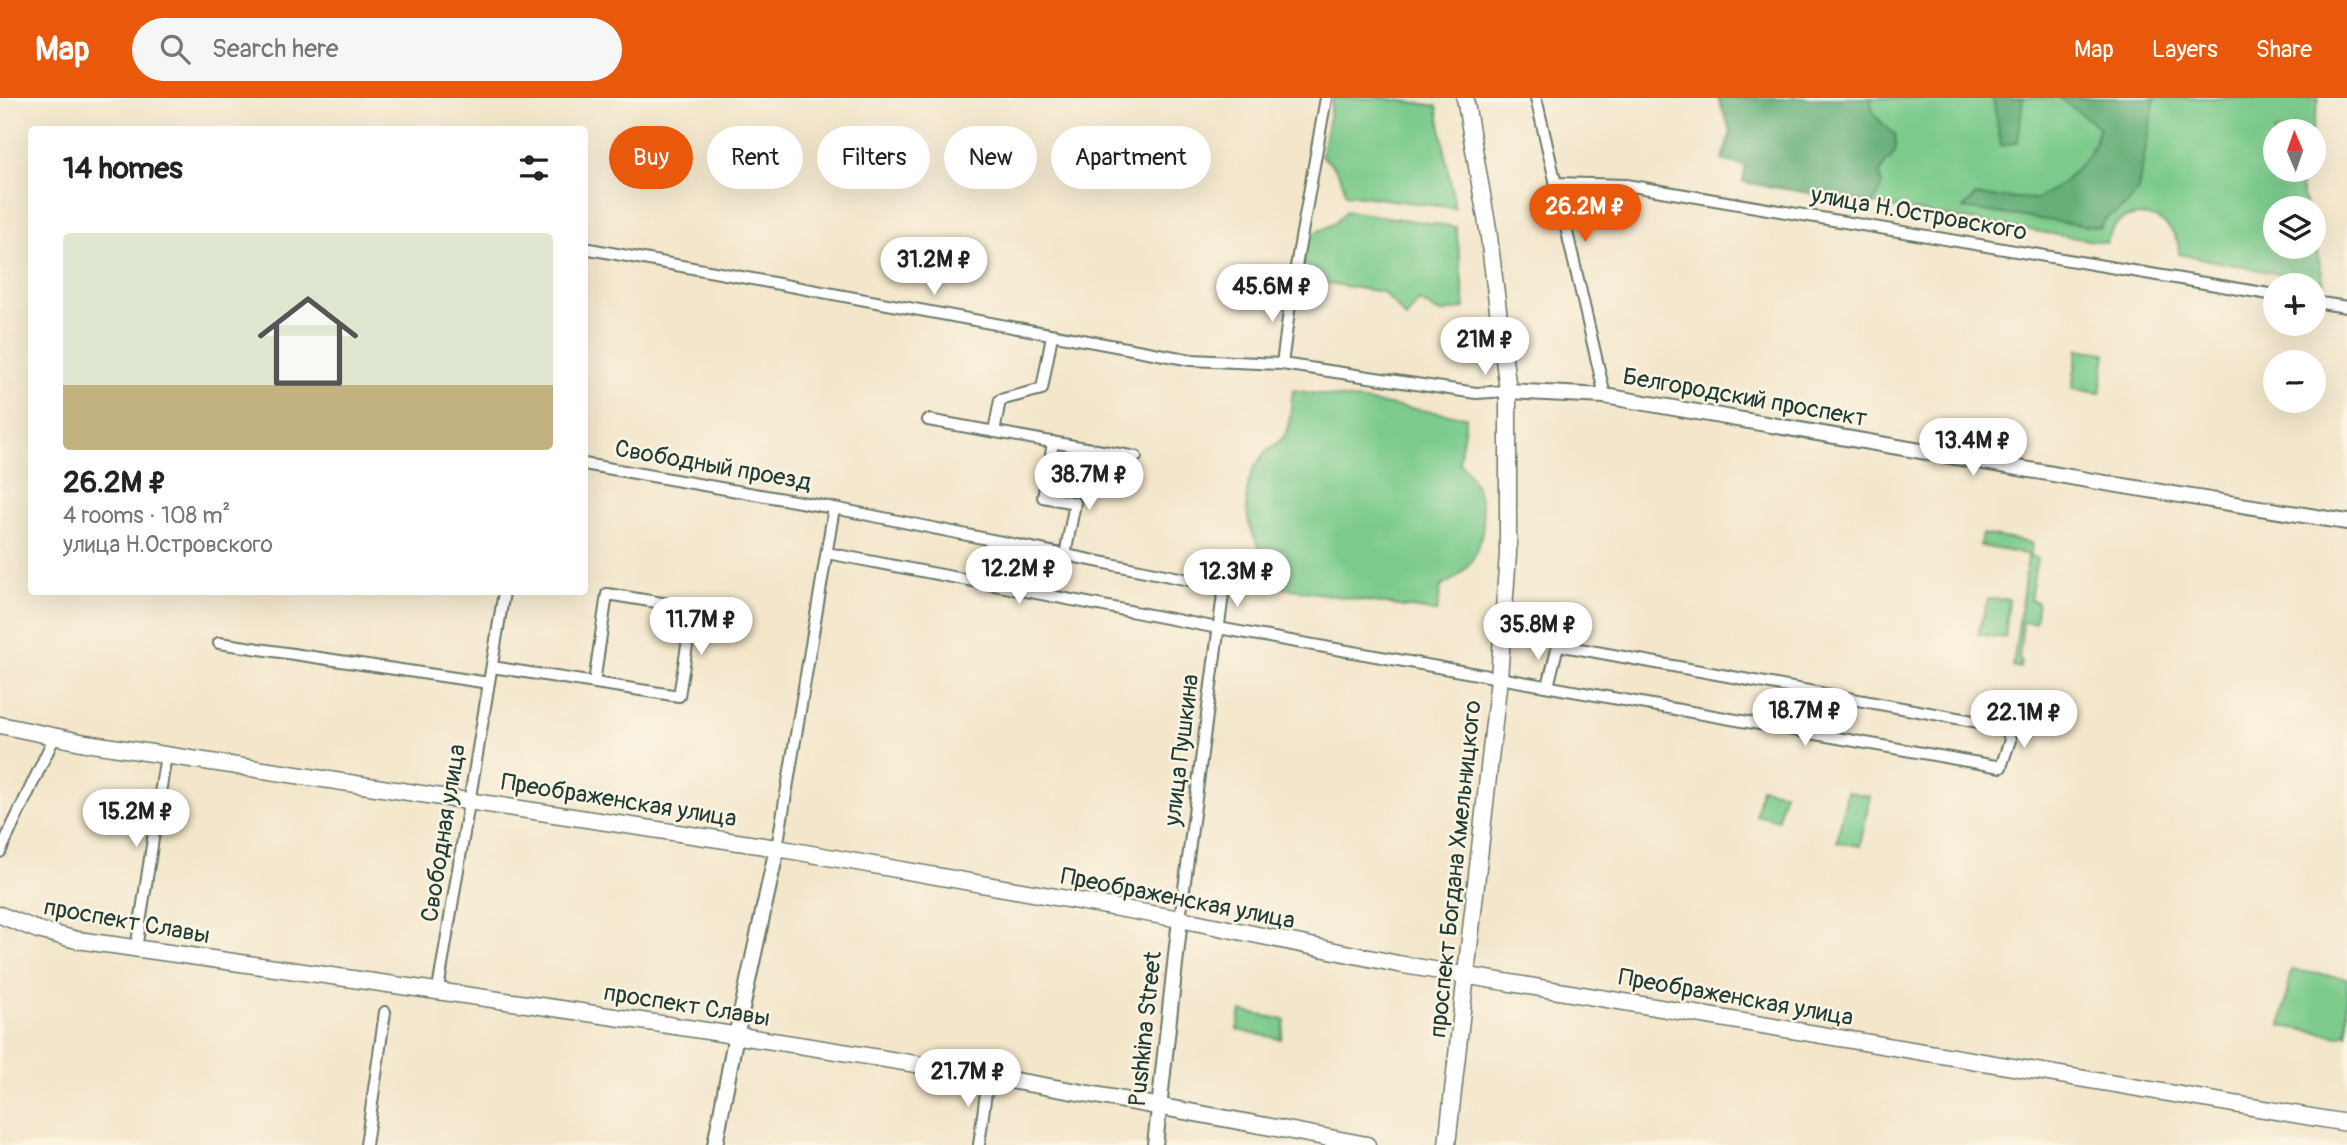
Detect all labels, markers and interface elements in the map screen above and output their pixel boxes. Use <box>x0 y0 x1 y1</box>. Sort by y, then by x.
search box <box>132 18 622 81</box>
text: Map <box>35 29 90 70</box>
icon: search <box>156 30 194 68</box>
text: Search here <box>212 33 339 65</box>
text: Map <box>2074 35 2114 64</box>
text: Layers <box>2152 35 2218 64</box>
text: Share <box>2256 35 2312 64</box>
north arrow <box>2263 119 2326 182</box>
map controls <box>2263 119 2326 413</box>
chip: Buy <box>609 126 693 189</box>
chip: Rent <box>707 126 803 189</box>
chip: Filters <box>817 126 930 189</box>
chip: New <box>944 126 1037 189</box>
chip: Apartment <box>1051 126 1211 189</box>
icon: filters <box>515 149 553 187</box>
text: 14 homes <box>63 150 183 187</box>
street label: улица Н.Островского <box>1808 180 2029 247</box>
pin: 26.2M ₽ <box>1520 184 1650 244</box>
text: 26.2M ₽ <box>1545 192 1625 221</box>
button: layers <box>2263 196 2326 259</box>
pin: 31.2M ₽ <box>869 238 999 297</box>
text: 31.2M ₽ <box>896 245 972 274</box>
pin: 45.6M ₽ <box>1207 264 1337 324</box>
text: 45.6M ₽ <box>1232 272 1312 301</box>
button: + <box>2263 273 2326 336</box>
icon: home <box>245 278 371 404</box>
pin: 21M ₽ <box>1436 317 1534 377</box>
text: 21M ₽ <box>1456 325 1514 354</box>
button: − <box>2263 350 2326 413</box>
street label: Белгородский проспект <box>1620 362 1869 433</box>
pin: 13.4M ₽ <box>1908 418 2038 478</box>
text: 13.4M ₽ <box>1935 426 2011 455</box>
street label: Свободный проезд <box>612 434 814 497</box>
pin: 38.7M ₽ <box>1024 452 1154 512</box>
text: 38.7M ₽ <box>1051 460 1127 489</box>
text: 26.2M ₽ <box>63 464 167 501</box>
text: 4 rooms · 108 m² <box>63 501 230 530</box>
text: улица Н.Островского <box>63 530 273 559</box>
pin: 12.2M ₽ <box>954 546 1084 606</box>
pin: 12.3M ₽ <box>1172 550 1302 609</box>
text: 12.2M ₽ <box>981 554 1057 583</box>
text: 12.3M ₽ <box>1199 557 1275 586</box>
pin: 11.7M ₽ <box>636 598 766 657</box>
pin: 35.8M ₽ <box>1473 602 1603 662</box>
text: 11.7M ₽ <box>666 605 736 634</box>
text: 35.8M ₽ <box>1499 610 1577 639</box>
street label: улица Пушкина <box>1158 672 1205 829</box>
pin: 18.7M ₽ <box>1740 688 1870 748</box>
pin: 22.1M ₽ <box>1959 690 2089 750</box>
text: 18.7M ₽ <box>1768 696 1842 725</box>
text: 22.1M ₽ <box>1986 698 2062 727</box>
street label: проспект Богдана Хмельницкого <box>1423 699 1488 1039</box>
street label: Свободная улица <box>415 742 472 924</box>
street label: Преображенская улица <box>499 768 739 833</box>
pin: 15.2M ₽ <box>71 790 201 849</box>
text: 15.2M ₽ <box>99 797 173 826</box>
street label: Преображенская улица <box>1058 862 1297 935</box>
street label: проспект Славы <box>42 893 212 950</box>
street label: Pushkina Street <box>1123 949 1168 1108</box>
street label: Преображенская улица <box>1616 963 1856 1032</box>
street label: проспект Славы <box>602 978 772 1033</box>
pin: 21.7M ₽ <box>903 1049 1033 1109</box>
text: 21.7M ₽ <box>931 1057 1005 1086</box>

